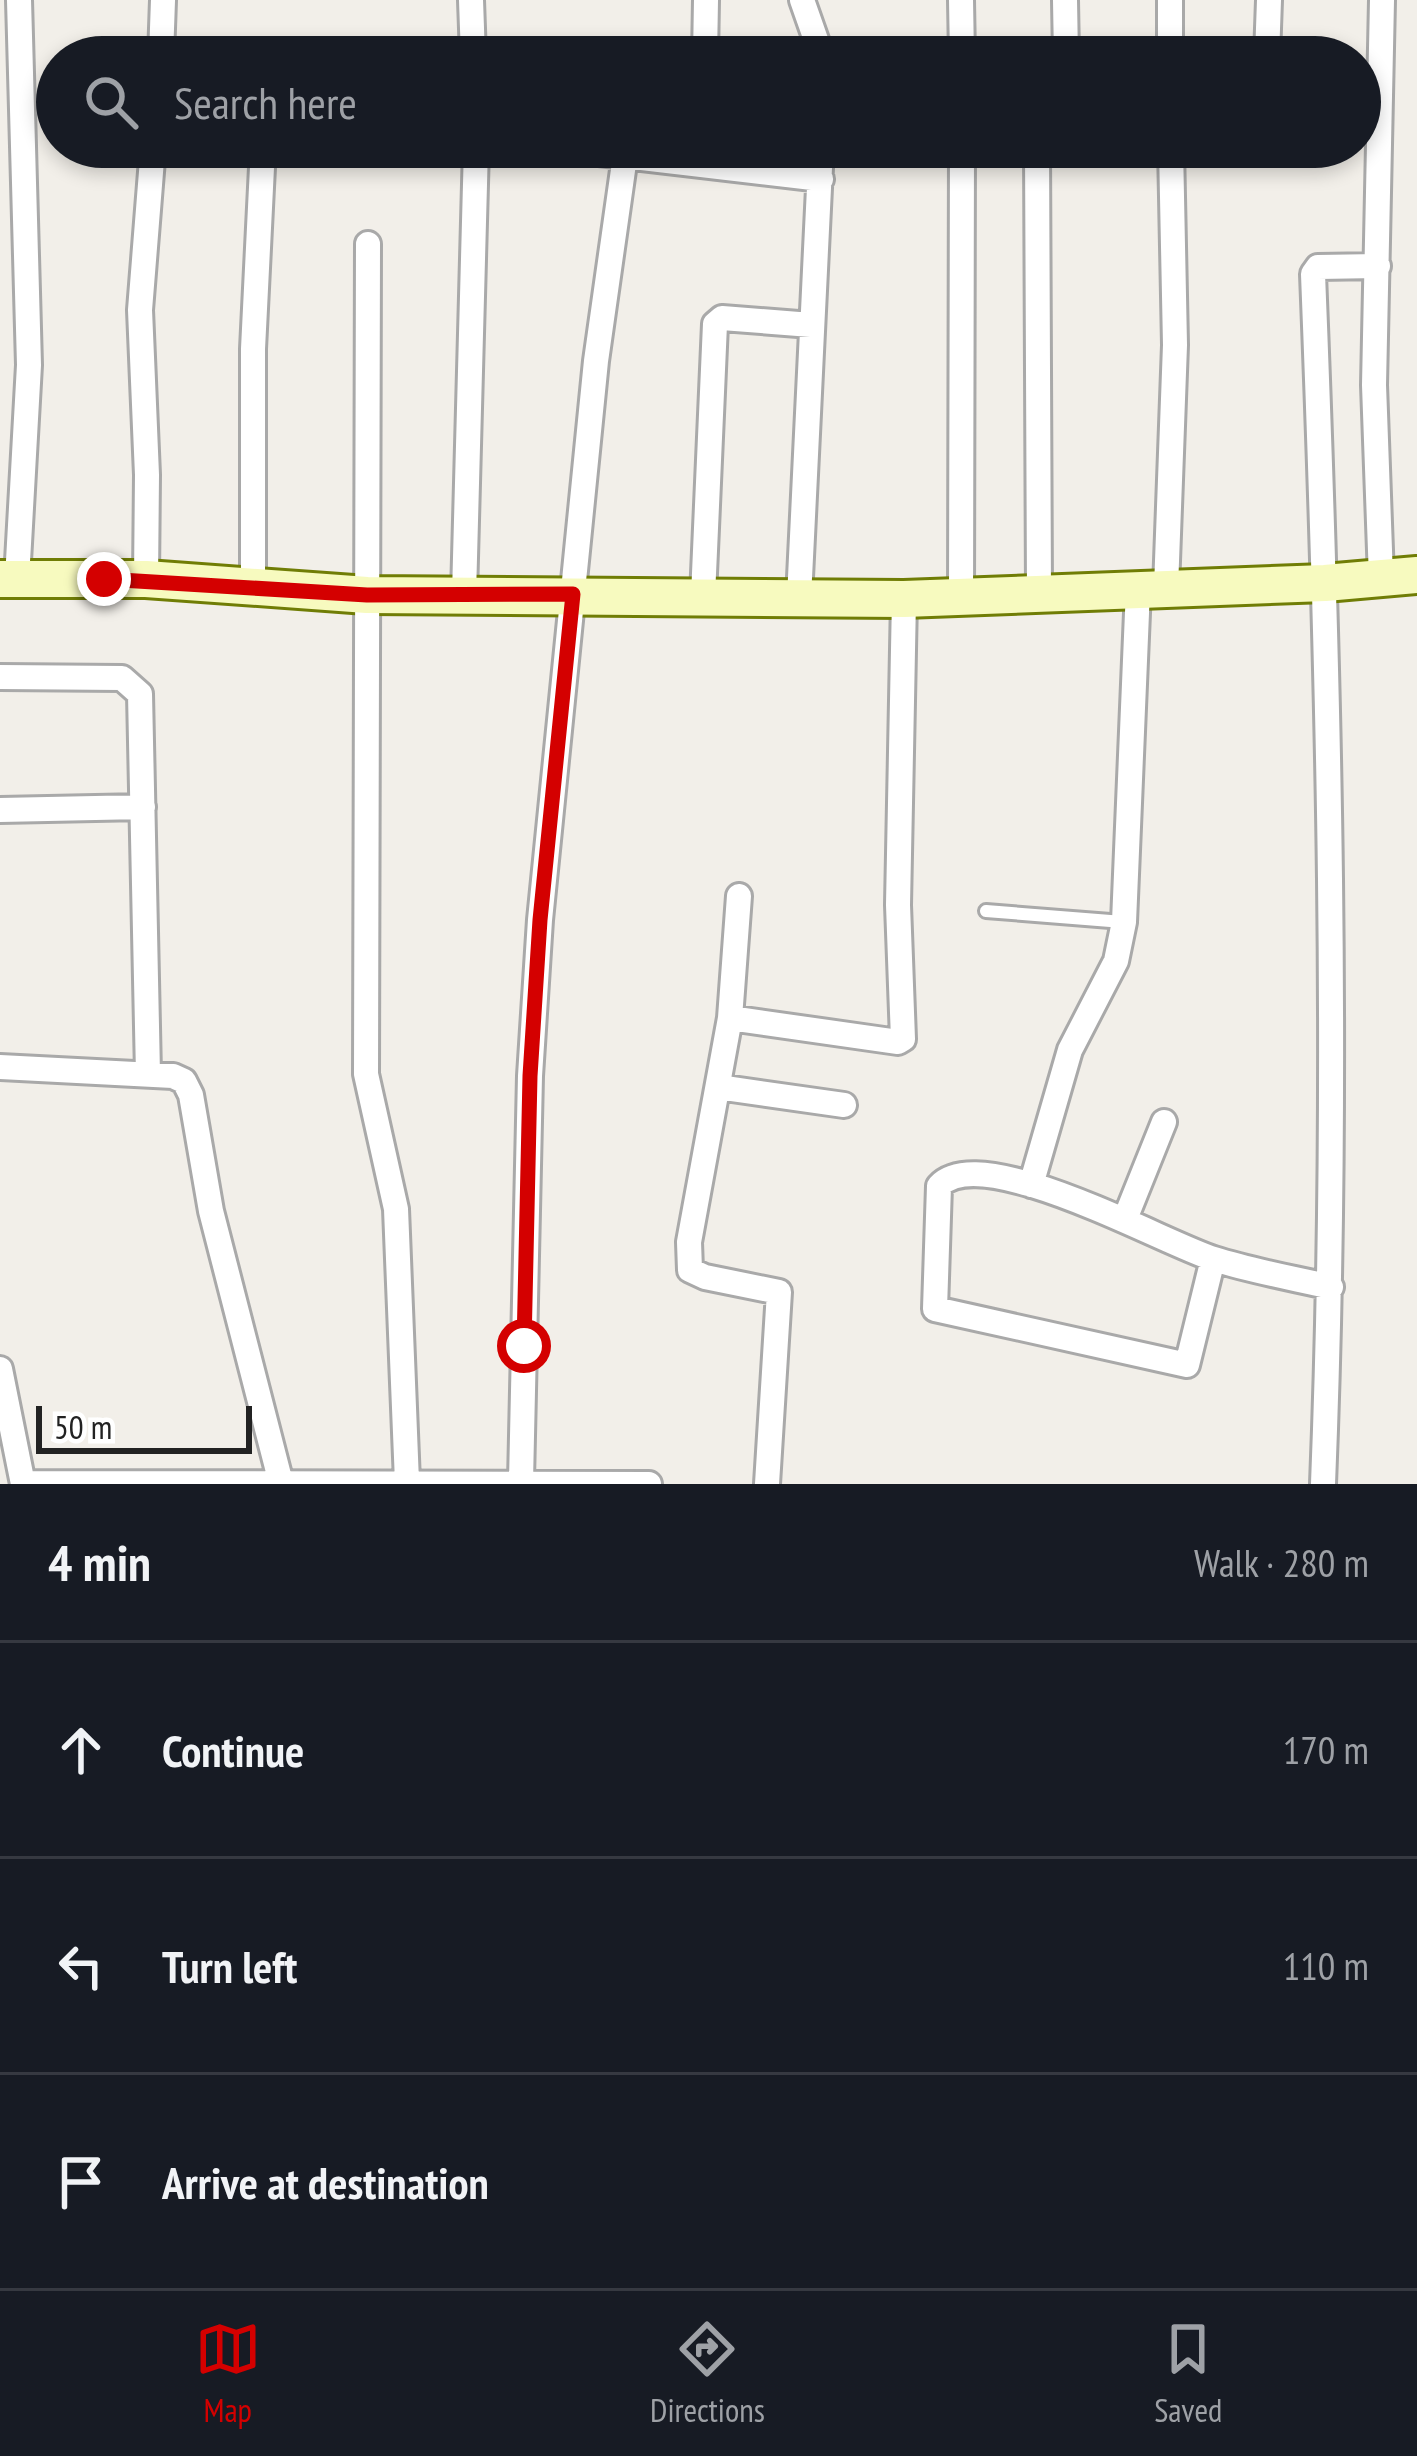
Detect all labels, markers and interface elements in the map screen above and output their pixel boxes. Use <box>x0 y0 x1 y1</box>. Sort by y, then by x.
search box <box>36 36 1381 168</box>
icon: search <box>78 69 144 135</box>
text: Search here <box>174 73 357 131</box>
route end <box>77 552 131 606</box>
route start <box>497 1319 551 1373</box>
scale bar <box>36 1400 252 1453</box>
text: 50 m <box>54 1405 112 1448</box>
text: 4 min <box>48 1529 151 1595</box>
text: Walk · 280 m <box>1194 1537 1369 1588</box>
icon: ahead <box>48 1717 114 1783</box>
text: Continue <box>162 1721 304 1779</box>
text: 170 m <box>1283 1724 1369 1775</box>
icon: left <box>48 1933 114 1999</box>
text: Turn left <box>162 1937 297 1995</box>
text: 110 m <box>1283 1940 1369 1991</box>
icon: arrive <box>48 2149 114 2215</box>
text: Arrive at destination <box>162 2153 489 2211</box>
tab: Map <box>195 2316 261 2431</box>
tab: Directions <box>650 2316 765 2431</box>
tab: Saved <box>1154 2316 1222 2431</box>

